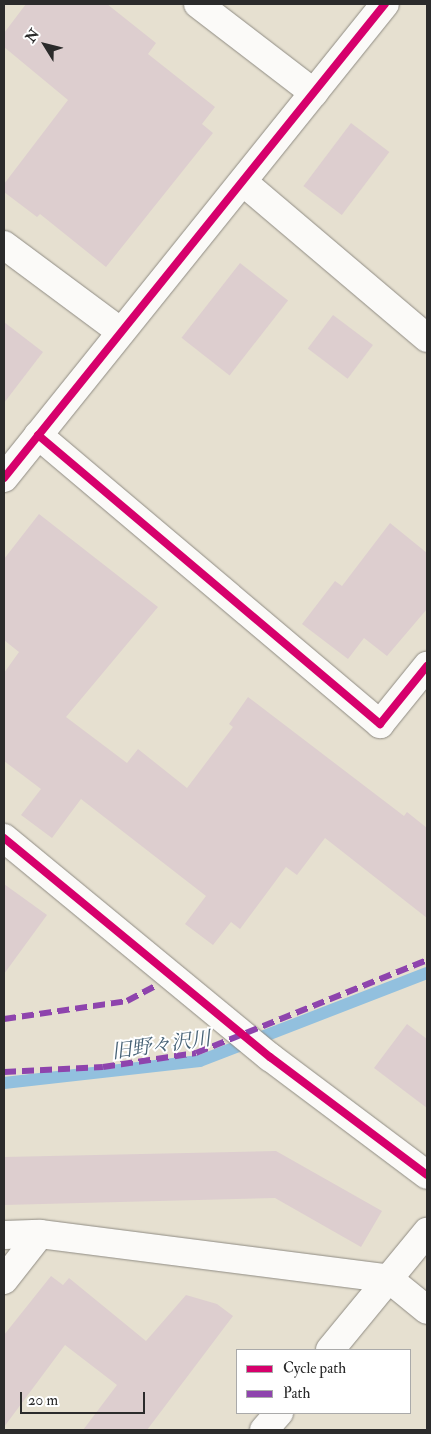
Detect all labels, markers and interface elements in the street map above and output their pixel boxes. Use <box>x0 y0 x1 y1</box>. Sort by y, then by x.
north arrow <box>20 20 70 70</box>
text: N <box>22 26 43 46</box>
water label: 旧野々沢川 <box>110 1026 212 1064</box>
legend <box>236 1349 411 1414</box>
text: Cycle path <box>283 1359 346 1378</box>
scale bar <box>22 1382 148 1414</box>
text: Path <box>283 1384 310 1403</box>
text: 20 m <box>28 1391 58 1410</box>

